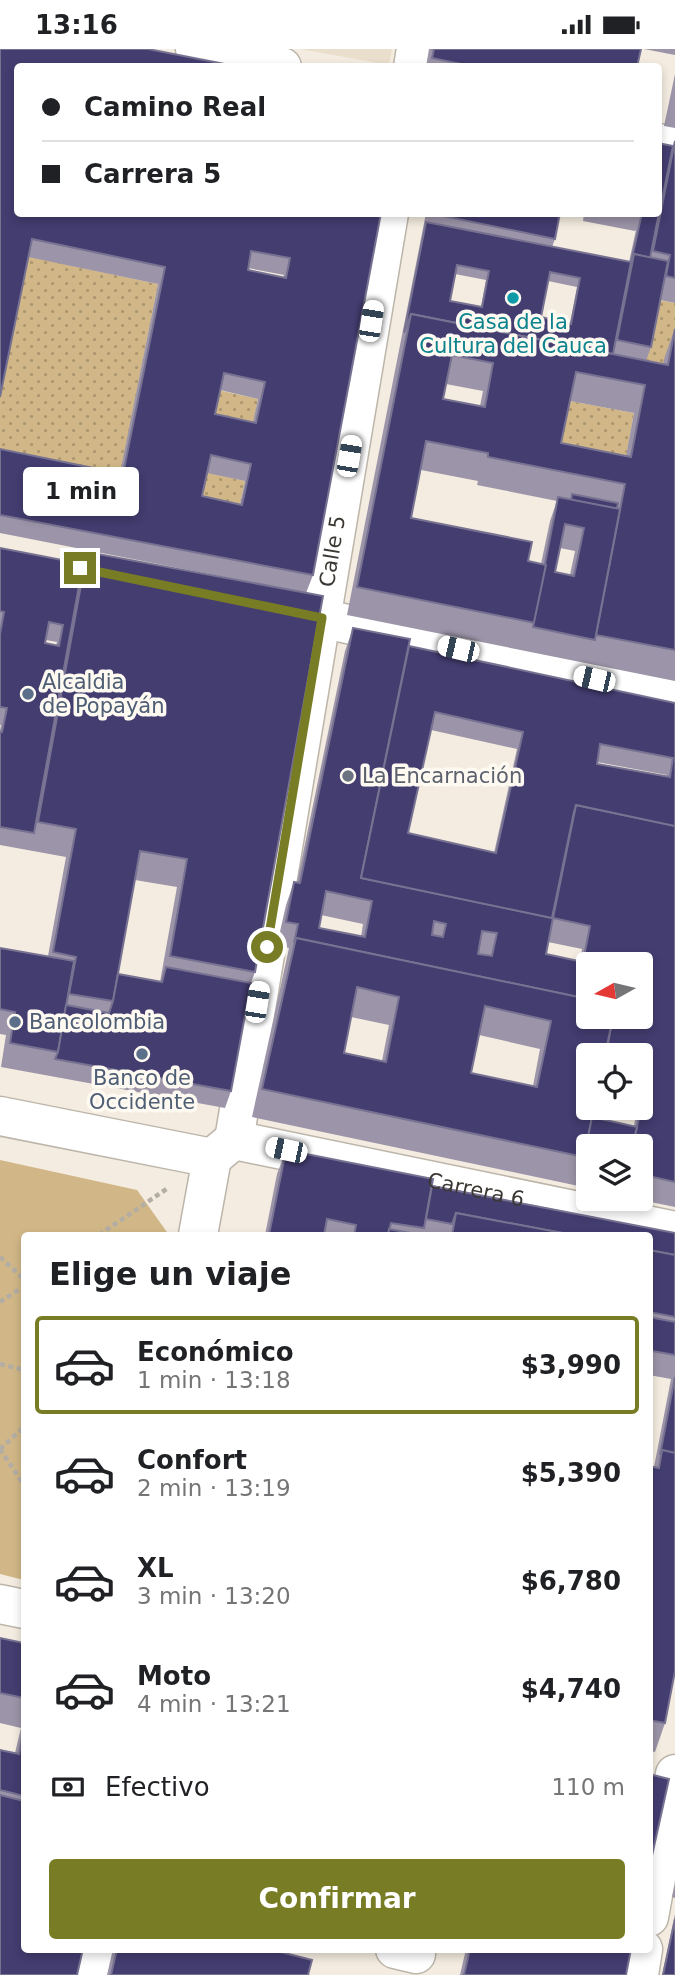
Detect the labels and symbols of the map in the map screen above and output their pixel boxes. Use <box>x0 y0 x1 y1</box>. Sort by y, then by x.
marker: Casa de la Cultura del Cauca <box>505 290 521 306</box>
car <box>358 299 385 343</box>
place label: Casa de la Cultura del Cauca <box>419 310 607 358</box>
car <box>336 433 363 479</box>
callout: 1 min <box>22 467 138 515</box>
street label: Calle 5 <box>315 514 350 589</box>
route end <box>64 552 96 584</box>
car <box>436 634 481 664</box>
car <box>572 664 617 694</box>
place label: Alcaldia de Popayán <box>42 670 165 718</box>
marker: Alcaldia de Popayán <box>20 686 36 702</box>
place label: La Encarnación <box>362 764 522 788</box>
marker: La Encarnación <box>340 768 356 784</box>
route start <box>251 931 283 963</box>
north arrow <box>576 952 653 1029</box>
car <box>244 980 271 1024</box>
place label: Bancolombia <box>29 1010 165 1034</box>
marker: Bancolombia <box>7 1014 23 1030</box>
marker: Banco de Occidente <box>134 1046 150 1062</box>
place label: Banco de Occidente <box>89 1066 195 1114</box>
car <box>264 1135 309 1165</box>
street label: Carrera 6 <box>425 1168 527 1212</box>

